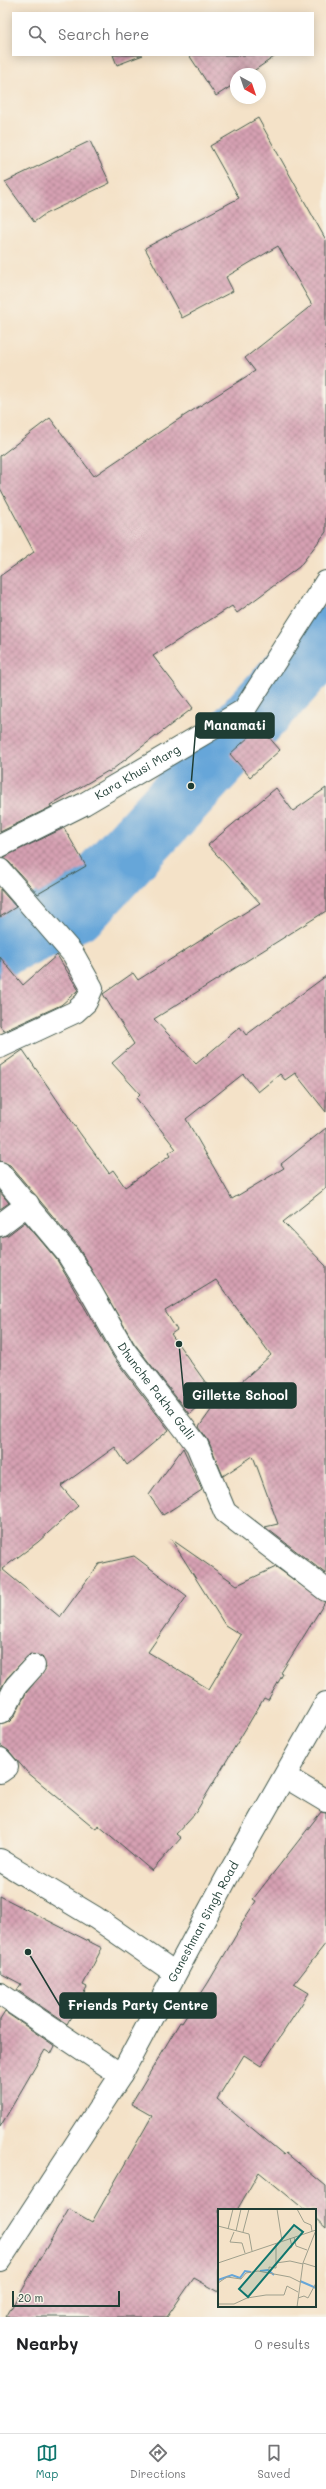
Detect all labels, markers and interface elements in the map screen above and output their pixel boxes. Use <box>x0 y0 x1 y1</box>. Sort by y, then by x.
search box <box>12 12 314 56</box>
icon: search <box>26 23 48 45</box>
text: Search here <box>58 24 149 44</box>
north arrow <box>230 68 266 104</box>
callout: Manamati <box>196 713 274 738</box>
text: Manamati <box>204 716 266 733</box>
street label: Kara Khusi Marg <box>91 740 183 803</box>
street label: Dhunche Pakha Galli <box>114 1339 199 1443</box>
callout: Gillette School <box>184 1383 296 1408</box>
text: Gillette School <box>192 1386 288 1403</box>
street label: Ganeshman Singh Road <box>163 1857 242 1985</box>
callout: Friends Party Centre <box>60 1993 216 2018</box>
text: Friends Party Centre <box>68 1996 208 2014</box>
inset map <box>218 2209 316 2307</box>
scale bar <box>12 2289 120 2308</box>
text: 20 m <box>18 2290 43 2305</box>
text: Nearby <box>16 2332 78 2354</box>
text: 0 results <box>255 2335 310 2352</box>
tab: Map <box>36 2442 58 2481</box>
tab: Directions <box>130 2442 186 2481</box>
tab: Saved <box>257 2442 290 2481</box>

